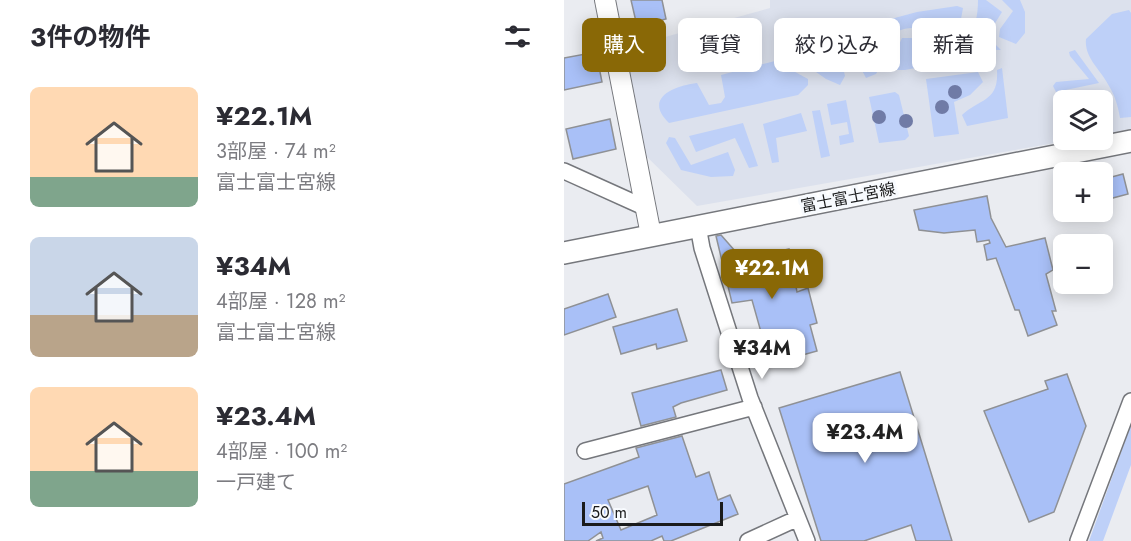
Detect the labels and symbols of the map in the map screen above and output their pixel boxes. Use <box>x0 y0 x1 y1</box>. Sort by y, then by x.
street label: 富士富士宮線 <box>799 177 897 218</box>
pin: ¥22.1M <box>723 249 821 300</box>
pin: ¥34M <box>726 329 798 380</box>
pin: ¥23.4M <box>816 413 914 464</box>
scale bar <box>582 499 723 526</box>

